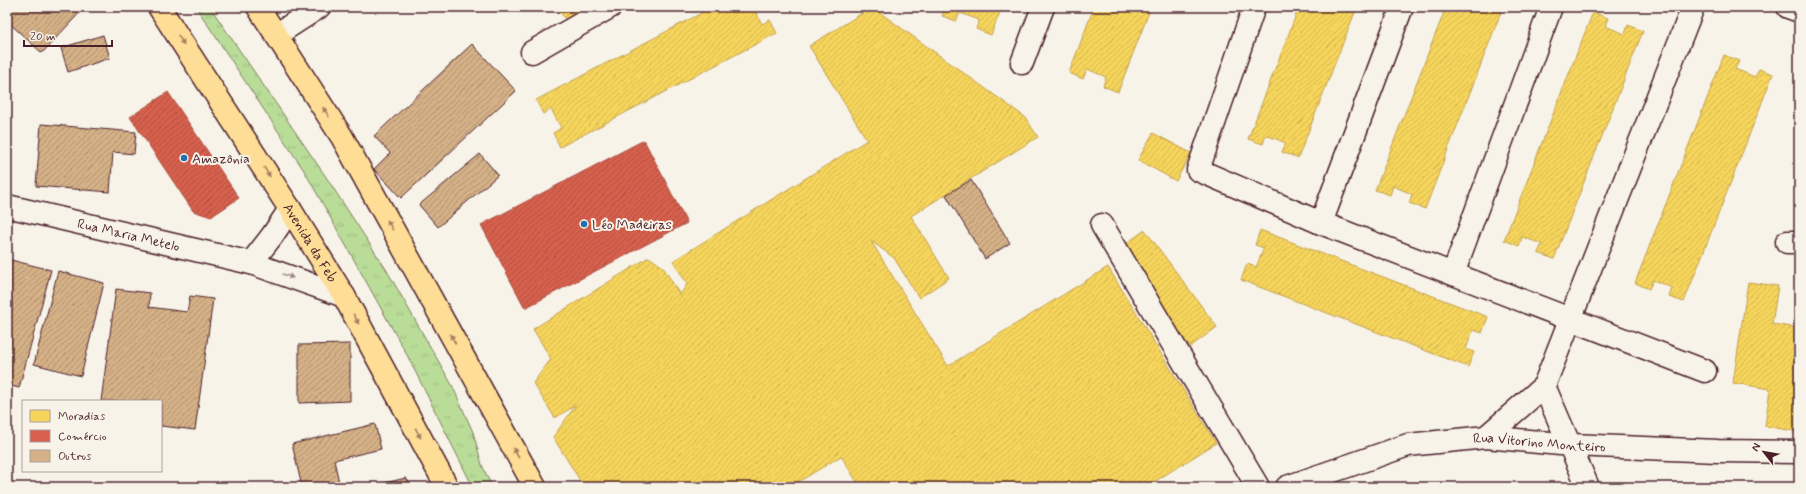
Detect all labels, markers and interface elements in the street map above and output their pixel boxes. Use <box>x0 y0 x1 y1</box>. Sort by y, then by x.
scale bar <box>24 22 112 48</box>
text: 20 m <box>30 29 56 45</box>
one-way arrow <box>177 34 184 46</box>
one-way arrow <box>323 106 330 118</box>
place label: Amazônia <box>192 150 250 168</box>
marker: Amazônia <box>179 153 189 163</box>
one-way arrow <box>263 166 270 178</box>
street label: Avenida da Feb <box>278 200 341 286</box>
street label: Rua Maria Metelo <box>75 215 182 256</box>
place label: Léo Madeiras <box>592 216 672 234</box>
one-way arrow <box>387 219 394 231</box>
marker: Léo Madeiras <box>579 219 589 229</box>
one-way arrow <box>282 273 294 279</box>
one-way arrow <box>353 313 360 325</box>
one-way arrow <box>450 333 456 345</box>
legend <box>22 400 162 472</box>
text: Moradias <box>58 409 106 425</box>
one-way arrow <box>415 428 421 439</box>
text: Comércio <box>58 429 107 445</box>
street label: Rua Vitorino Monteiro <box>1472 429 1606 456</box>
north arrow <box>1744 432 1784 472</box>
text: N <box>1748 441 1764 454</box>
one-way arrow <box>513 447 519 459</box>
text: Outros <box>58 449 92 465</box>

